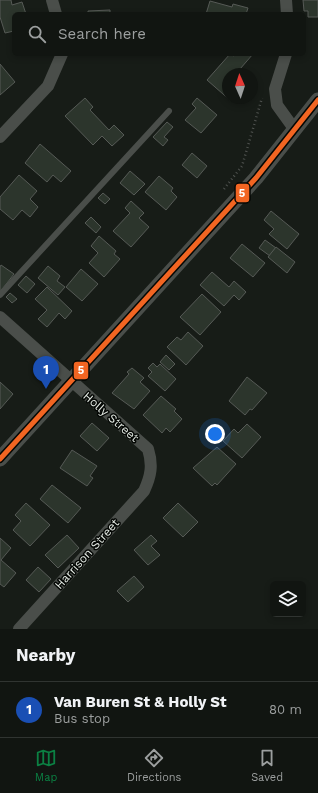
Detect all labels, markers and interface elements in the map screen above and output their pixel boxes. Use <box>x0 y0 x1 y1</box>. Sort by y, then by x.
search box <box>12 12 306 56</box>
icon: search <box>26 23 48 45</box>
text: Search here <box>58 25 146 43</box>
north arrow <box>222 68 258 104</box>
line badge: 5 <box>235 183 250 203</box>
text: 5 <box>239 187 245 200</box>
pin: 1 <box>33 356 59 389</box>
line badge: 5 <box>73 361 89 380</box>
text: 5 <box>78 364 84 377</box>
street label: Holly Street <box>80 389 142 445</box>
your location <box>205 424 225 444</box>
street label: Harrison Street <box>52 516 122 592</box>
map controls <box>270 581 306 617</box>
button: layers <box>270 581 306 617</box>
text: Nearby <box>16 645 75 665</box>
text: Van Buren St & Holly St <box>54 693 227 711</box>
text: 1 <box>26 702 32 717</box>
text: 80 m <box>269 702 302 717</box>
text: Bus stop <box>54 711 110 726</box>
tab: Map <box>35 747 57 784</box>
tab: Directions <box>127 747 181 784</box>
tab: Saved <box>251 747 283 784</box>

